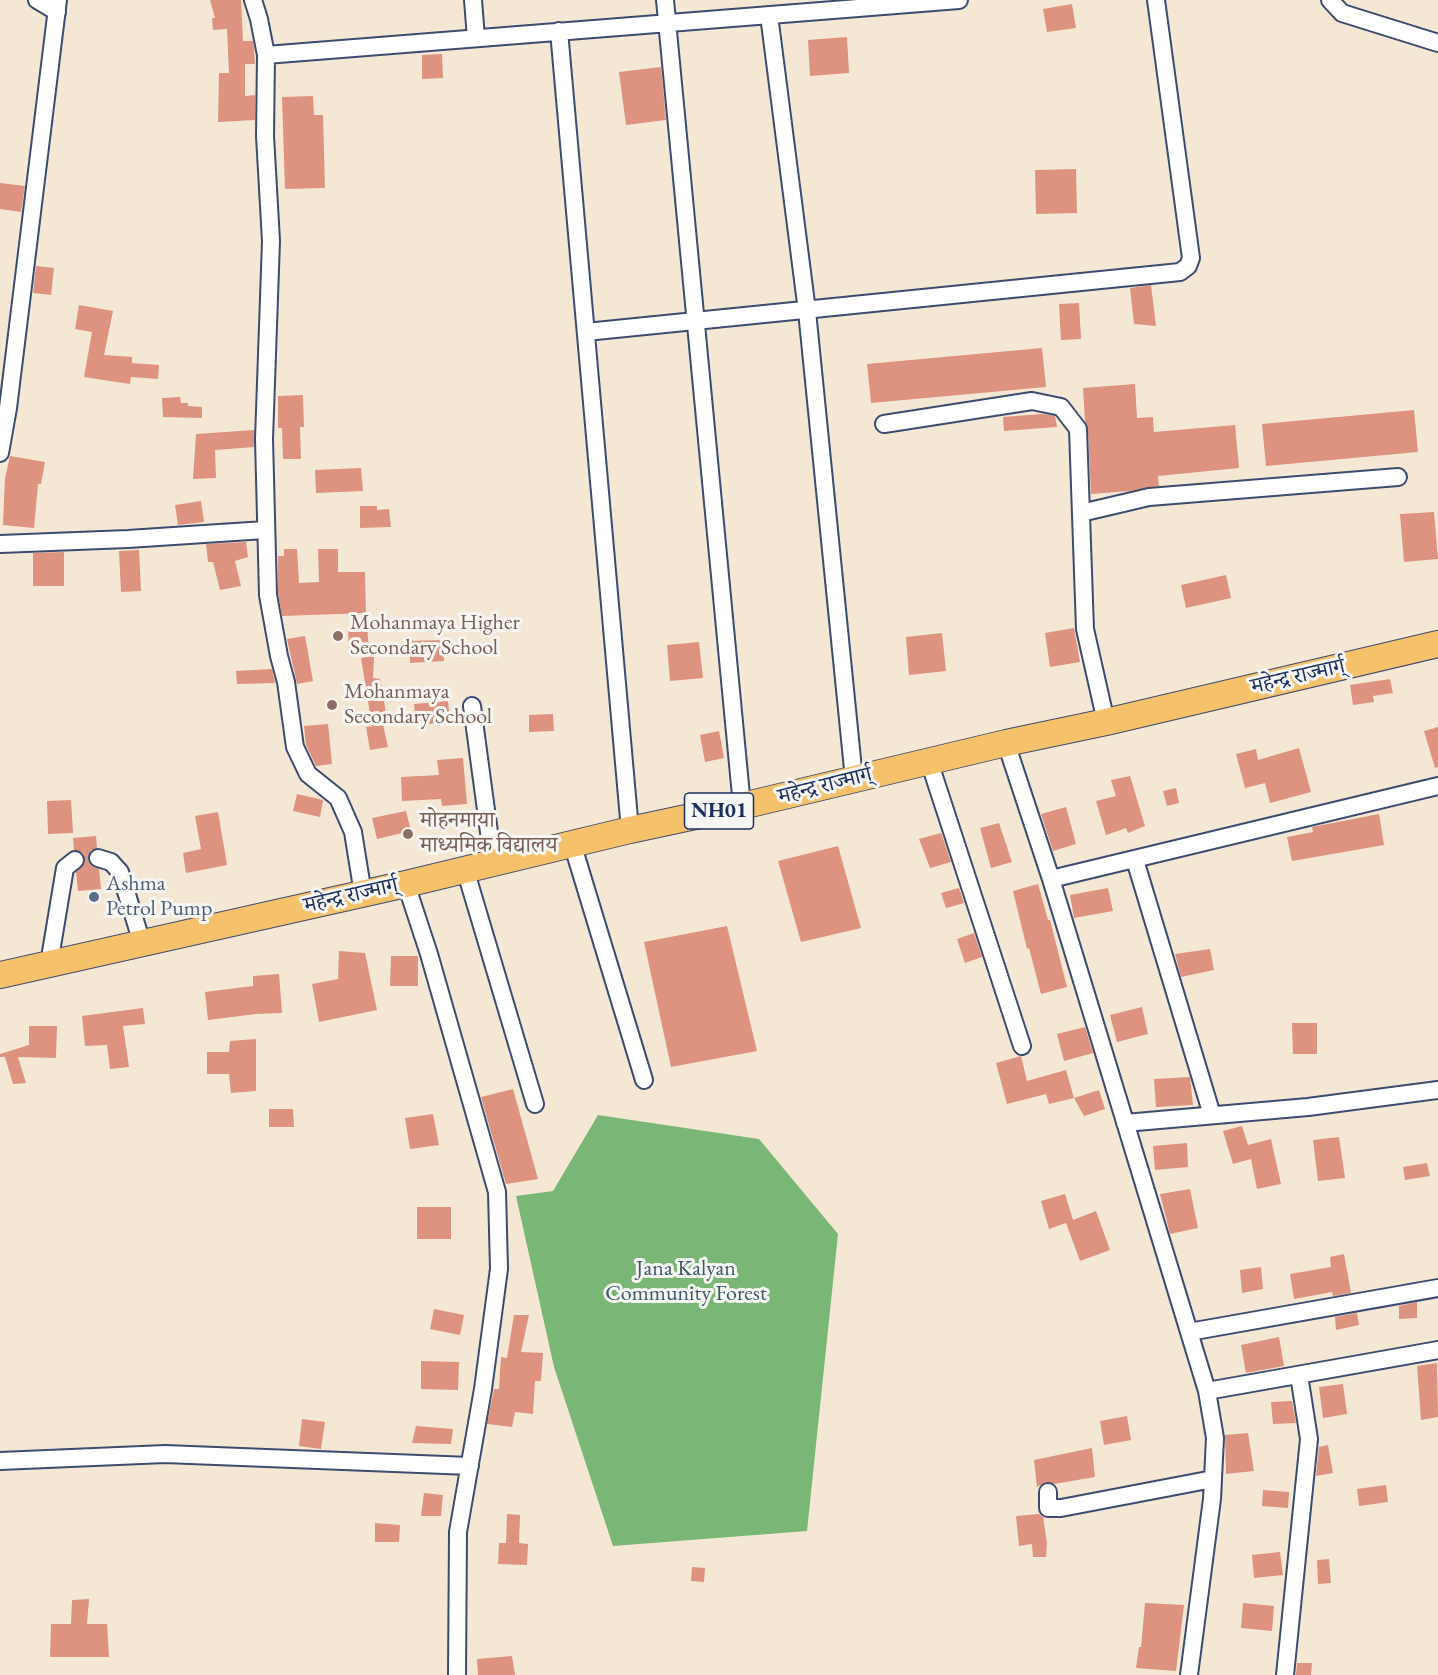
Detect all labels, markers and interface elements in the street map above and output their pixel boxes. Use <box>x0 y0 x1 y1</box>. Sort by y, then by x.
place label: Mohanmaya Higher Secondary School <box>350 610 520 662</box>
marker: Mohanmaya Higher Secondary School <box>331 629 345 643</box>
street label: महेन्द्र राज्मार्ग् <box>1248 653 1348 701</box>
place label: Mohanmaya Secondary School <box>344 679 492 730</box>
marker: Mohanmaya Secondary School <box>325 698 339 712</box>
street label: महेन्द्र राज्मार्ग् <box>775 762 875 810</box>
road number: NH01 <box>684 793 754 829</box>
place label: मोहनमाया माध्यमिक विद्यालय <box>420 808 557 860</box>
marker: मोहनमाया माध्यमिक विद्यालय <box>401 827 415 841</box>
place label: Ashma Petrol Pump <box>106 871 212 922</box>
street label: महेन्द्र राज्मार्ग् <box>301 872 401 920</box>
marker: Ashma Petrol Pump <box>87 890 101 904</box>
park label: Jana Kalyan Community Forest <box>605 1256 767 1308</box>

